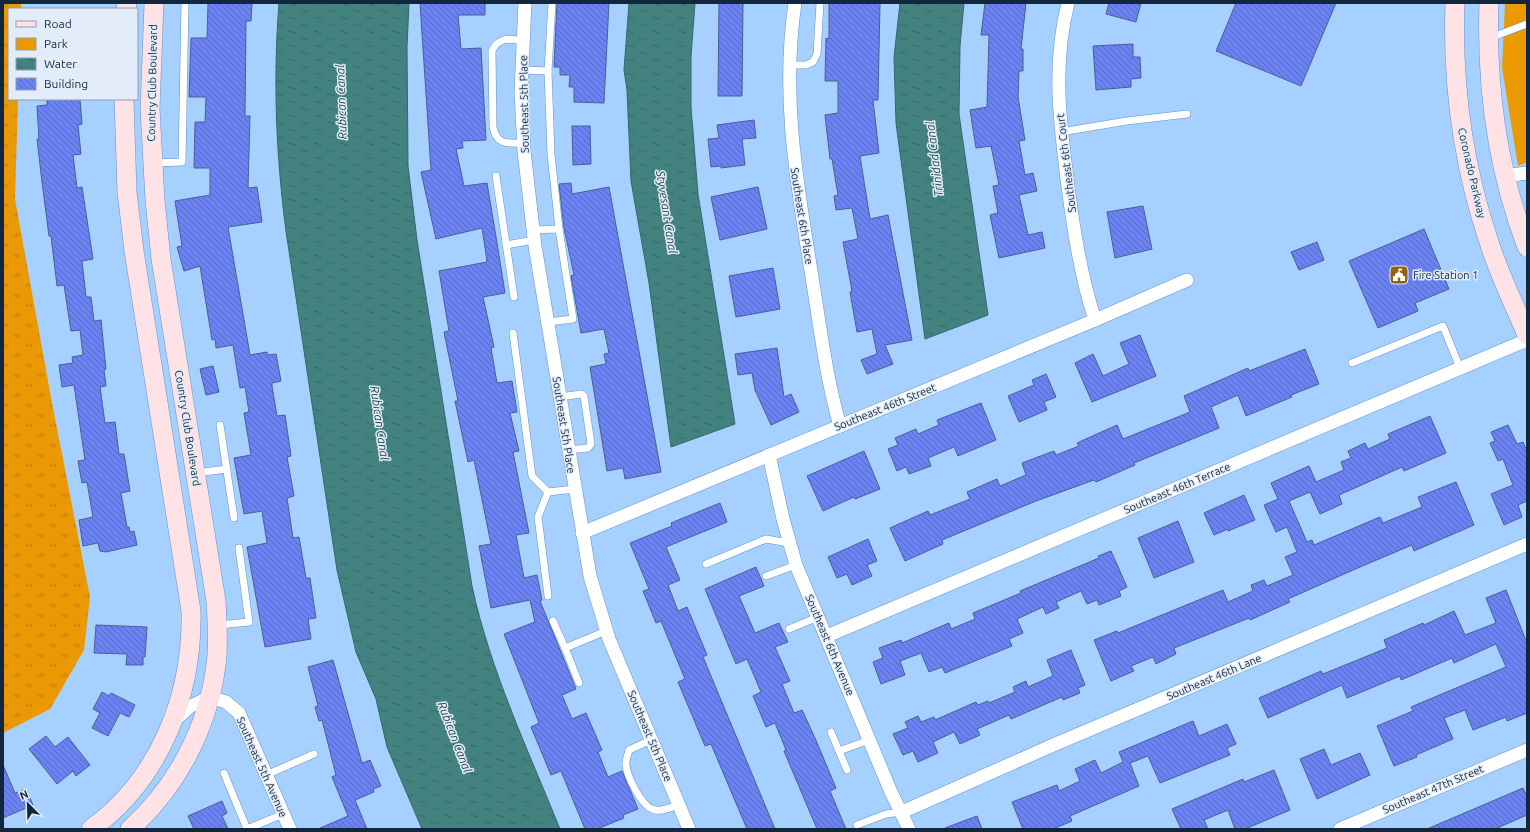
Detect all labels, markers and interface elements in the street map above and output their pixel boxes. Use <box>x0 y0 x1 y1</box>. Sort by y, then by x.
legend <box>8 8 138 100</box>
text: Road <box>44 17 72 30</box>
street label: Country Club Boulevard <box>145 24 159 142</box>
text: Park <box>44 37 68 50</box>
street label: Southeast 5th Place <box>517 55 531 153</box>
text: Water <box>44 57 77 70</box>
water label: Rubican Canal <box>333 64 349 140</box>
text: Building <box>44 77 88 90</box>
street label: Southeast 6th Court <box>1054 112 1078 213</box>
water label: Trinidad Canal <box>923 120 945 198</box>
street label: Coronado Parkway <box>1456 127 1488 220</box>
street label: Southeast 6th Place <box>788 167 816 265</box>
water label: Styvesant Canal <box>654 168 680 255</box>
public building icon: Fire Station 1 <box>1388 264 1410 286</box>
place label: Fire Station 1 <box>1413 269 1478 281</box>
street label: Country Club Boulevard <box>173 369 203 487</box>
street label: Southeast 5th Place <box>550 376 578 474</box>
street label: Southeast 46th Street <box>832 381 938 433</box>
water label: Rubican Canal <box>368 385 392 462</box>
street label: Southeast 46th Terrace <box>1122 460 1232 516</box>
street label: Southeast 6th Avenue <box>803 593 857 697</box>
street label: Southeast 46th Lane <box>1165 652 1263 702</box>
street label: Southeast 5th Place <box>625 689 675 783</box>
water label: Rubican Canal <box>435 700 475 775</box>
street label: Southeast 5th Avenue <box>234 715 290 819</box>
street label: Southeast 47th Street <box>1381 762 1486 816</box>
north arrow <box>8 784 48 824</box>
text: N <box>18 788 30 802</box>

